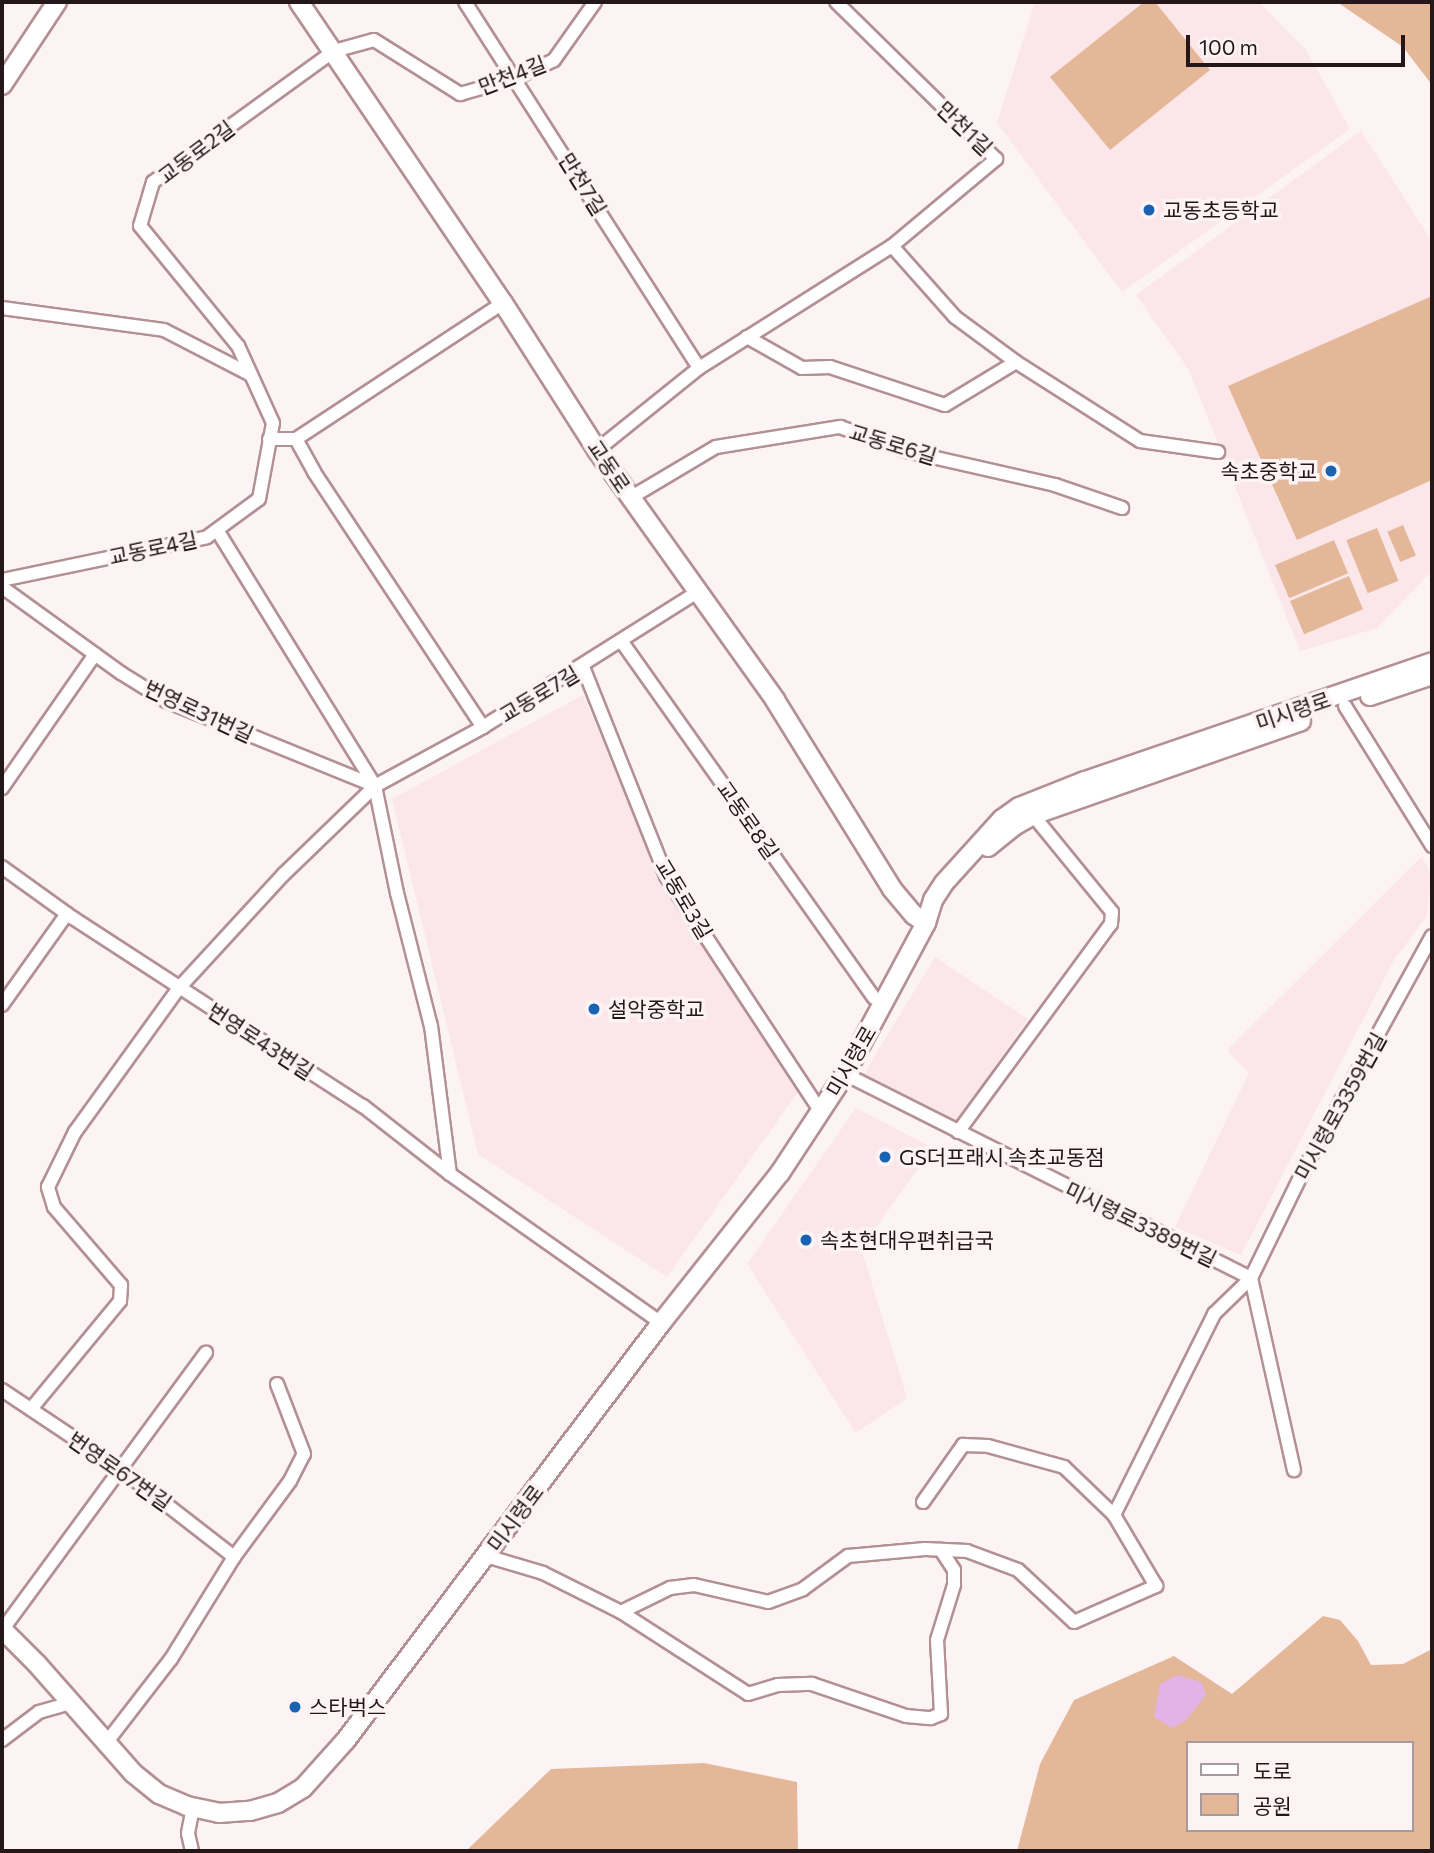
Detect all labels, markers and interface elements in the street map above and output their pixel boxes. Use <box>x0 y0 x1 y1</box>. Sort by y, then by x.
scale bar <box>1189 21 1408 65</box>
text: 100 m <box>1199 34 1258 59</box>
street label: 만천4길 <box>475 51 549 99</box>
street label: 만천1길 <box>932 96 998 160</box>
street label: 교동로2길 <box>153 115 239 189</box>
street label: 만천7길 <box>554 148 612 220</box>
place label: 교동초등학교 <box>1163 197 1279 223</box>
marker: 교동초등학교 <box>1141 202 1157 218</box>
street label: 교동로6길 <box>846 419 940 469</box>
street label: 교동로 <box>582 435 636 497</box>
place label: 속초중학교 <box>1220 458 1317 484</box>
marker: 속초중학교 <box>1323 463 1339 479</box>
street label: 교동로4길 <box>106 526 200 570</box>
street label: 교동로7길 <box>495 660 583 728</box>
street label: 번영로31번길 <box>140 675 258 747</box>
street label: 미시령로 <box>1252 687 1334 735</box>
street label: 교동로8길 <box>712 776 784 864</box>
street label: 교동로3길 <box>650 854 718 944</box>
place label: 설악중학교 <box>608 996 705 1022</box>
street label: 번영로43번길 <box>203 997 319 1085</box>
marker: 설악중학교 <box>586 1001 602 1017</box>
street label: 미시령로 <box>821 1021 881 1101</box>
street label: 미시령로3359번길 <box>1289 1028 1391 1184</box>
place label: GS더프래시 속초교동점 <box>899 1144 1105 1170</box>
marker: GS더프래시 속초교동점 <box>877 1149 893 1165</box>
street label: 미시령로3389번길 <box>1061 1176 1221 1272</box>
place label: 속초현대우편취급국 <box>820 1227 994 1253</box>
marker: 속초현대우편취급국 <box>798 1232 814 1248</box>
street label: 번영로67번길 <box>63 1426 177 1516</box>
street label: 미시령로 <box>482 1480 548 1556</box>
place label: 스타벅스 <box>309 1694 386 1720</box>
marker: 스타벅스 <box>287 1699 303 1715</box>
legend <box>1186 1741 1413 1832</box>
text: 도로 <box>1253 1758 1292 1783</box>
text: 공원 <box>1253 1793 1292 1818</box>

